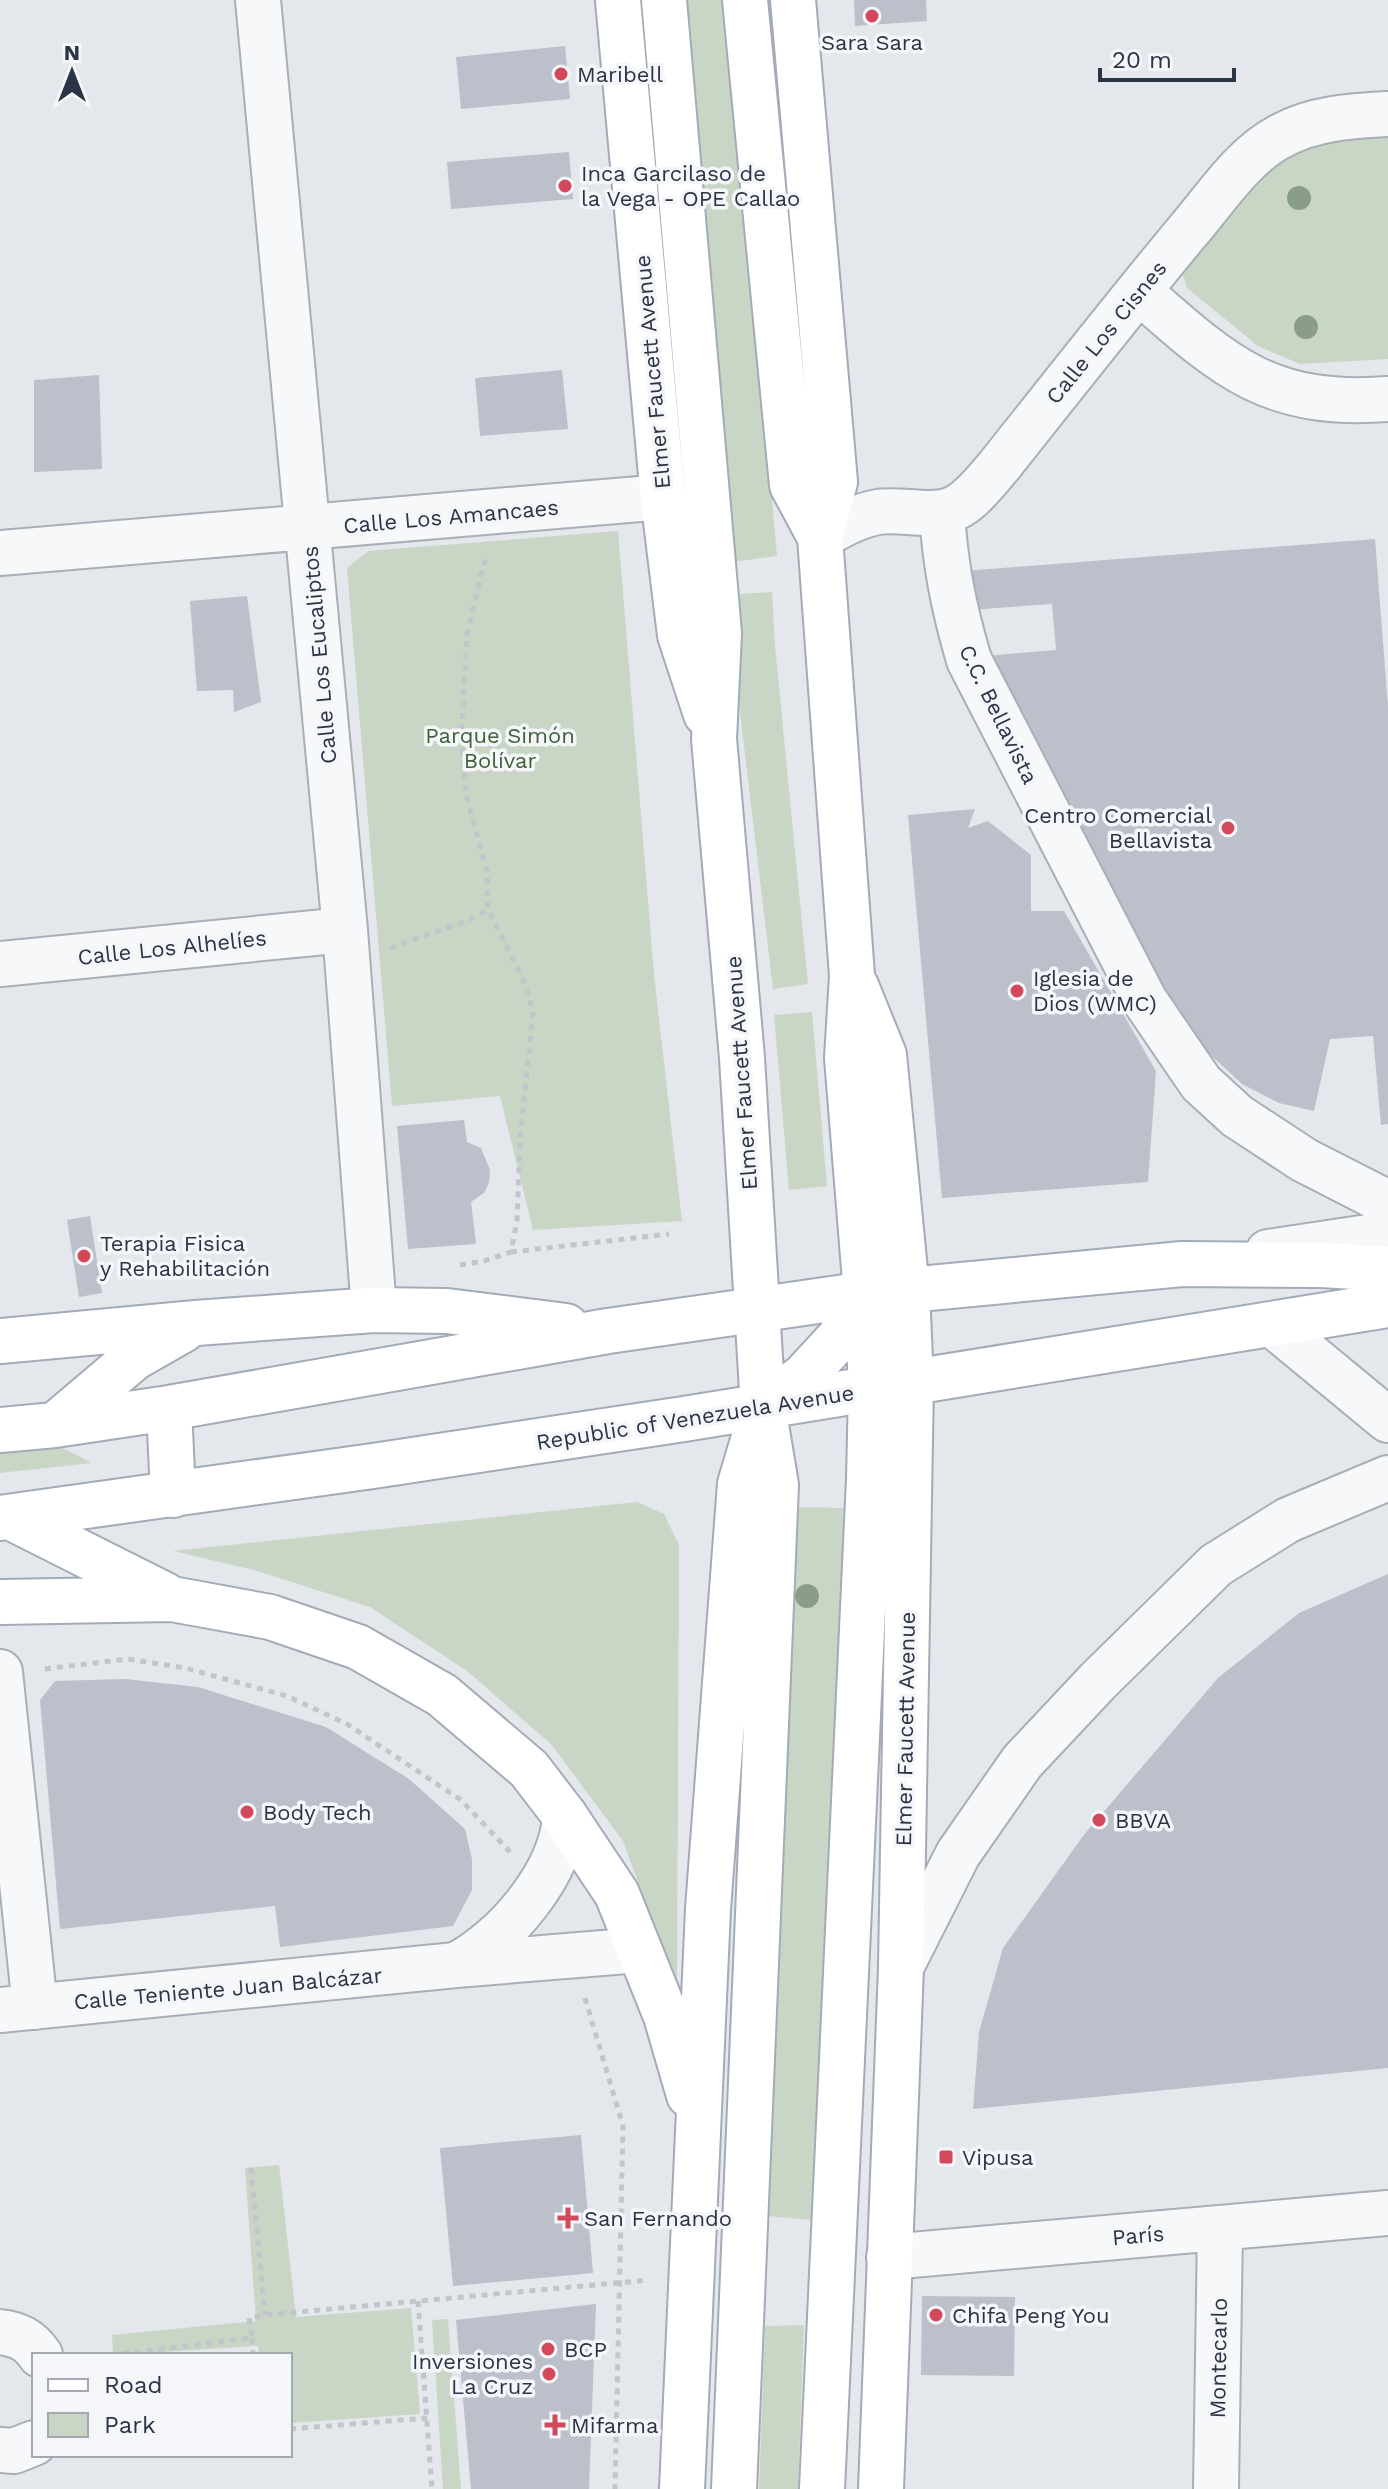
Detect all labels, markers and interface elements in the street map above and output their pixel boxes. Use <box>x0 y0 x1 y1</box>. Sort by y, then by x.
marker: Sara Sara <box>863 7 881 25</box>
place label: Sara Sara <box>821 30 923 55</box>
north arrow <box>32 32 112 112</box>
scale bar <box>1100 32 1234 82</box>
text: N <box>64 40 80 65</box>
text: 20 m <box>1112 46 1172 74</box>
place label: Maribell <box>577 62 663 87</box>
marker: Maribell <box>552 65 570 83</box>
place label: Inca Garcilaso de la Vega - OPE Callao <box>581 161 800 211</box>
marker: Inca Garcilaso de la Vega - OPE Callao <box>556 177 574 195</box>
street label: Elmer Faucett Avenue <box>630 254 675 490</box>
street label: Calle Los Cisnes <box>1041 256 1172 409</box>
street label: Calle Los Amancaes <box>342 495 560 538</box>
street label: Calle Los Eucaliptos <box>298 545 341 765</box>
street label: C.C. Bellavista <box>954 641 1043 788</box>
park label: Parque Simón Bolívar <box>425 723 575 773</box>
place label: Centro Comercial Bellavista <box>1024 803 1212 853</box>
marker: Centro Comercial Bellavista <box>1219 819 1237 837</box>
street label: Calle Los Alhelíes <box>76 925 268 970</box>
street label: Elmer Faucett Avenue <box>721 955 762 1191</box>
place label: Iglesia de Dios (WMC) <box>1033 966 1157 1016</box>
marker: Iglesia de Dios (WMC) <box>1008 982 1026 1000</box>
place label: Terapia Fisica y Rehabilitación <box>100 1231 270 1281</box>
marker: Terapia Fisica y Rehabilitación <box>75 1247 93 1265</box>
street label: Republic of Venezuela Avenue <box>534 1380 856 1455</box>
street label: Elmer Faucett Avenue <box>891 1611 920 1847</box>
place label: Body Tech <box>263 1800 372 1825</box>
marker: Body Tech <box>238 1803 256 1821</box>
place label: BBVA <box>1115 1808 1171 1833</box>
marker: BBVA <box>1090 1811 1108 1829</box>
street label: Calle Teniente Juan Balcázar <box>73 1963 383 2014</box>
place label: Vipusa <box>962 2145 1034 2170</box>
marker: Vipusa <box>937 2148 955 2166</box>
place label: San Fernando <box>584 2206 732 2231</box>
marker: San Fernando <box>559 2209 577 2227</box>
street label: París <box>1111 2221 1165 2250</box>
street label: Montecarlo <box>1205 2297 1232 2419</box>
place label: Chifa Peng You <box>952 2303 1110 2328</box>
marker: Chifa Peng You <box>927 2306 945 2324</box>
place label: BCP <box>564 2337 607 2362</box>
marker: BCP <box>539 2340 557 2358</box>
place label: Inversiones La Cruz <box>412 2349 533 2399</box>
legend <box>32 2353 292 2457</box>
marker: Inversiones La Cruz <box>540 2365 558 2383</box>
text: Road <box>104 2371 163 2399</box>
text: Park <box>104 2411 156 2439</box>
place label: Mifarma <box>571 2413 658 2438</box>
marker: Mifarma <box>546 2416 564 2434</box>

